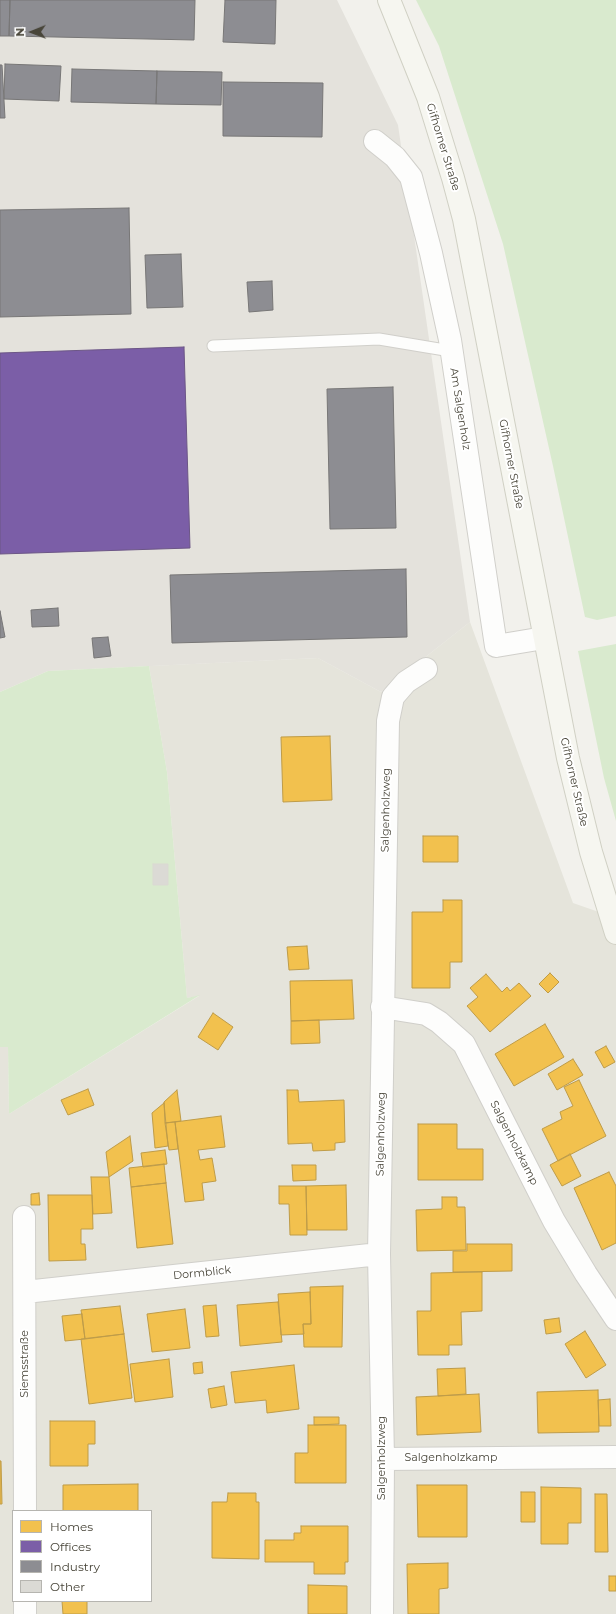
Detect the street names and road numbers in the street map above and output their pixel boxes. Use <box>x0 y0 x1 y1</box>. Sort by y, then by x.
street label: Gifhorner Straße <box>423 102 463 192</box>
street label: Am Salgenholz <box>447 367 473 451</box>
street label: Gifhorner Straße <box>496 418 526 510</box>
street label: Gifhorner Straße <box>557 736 591 828</box>
street label: Salgenholzweg <box>379 768 393 852</box>
street label: Salgenholzweg <box>374 1092 388 1176</box>
street label: Salgenholzkamp <box>487 1099 541 1187</box>
street label: Dormblick <box>172 1263 232 1283</box>
street label: Siemsstraße <box>18 1330 32 1398</box>
street label: Salgenholzweg <box>375 1416 389 1500</box>
street label: Salgenholzkamp <box>405 1451 497 1465</box>

